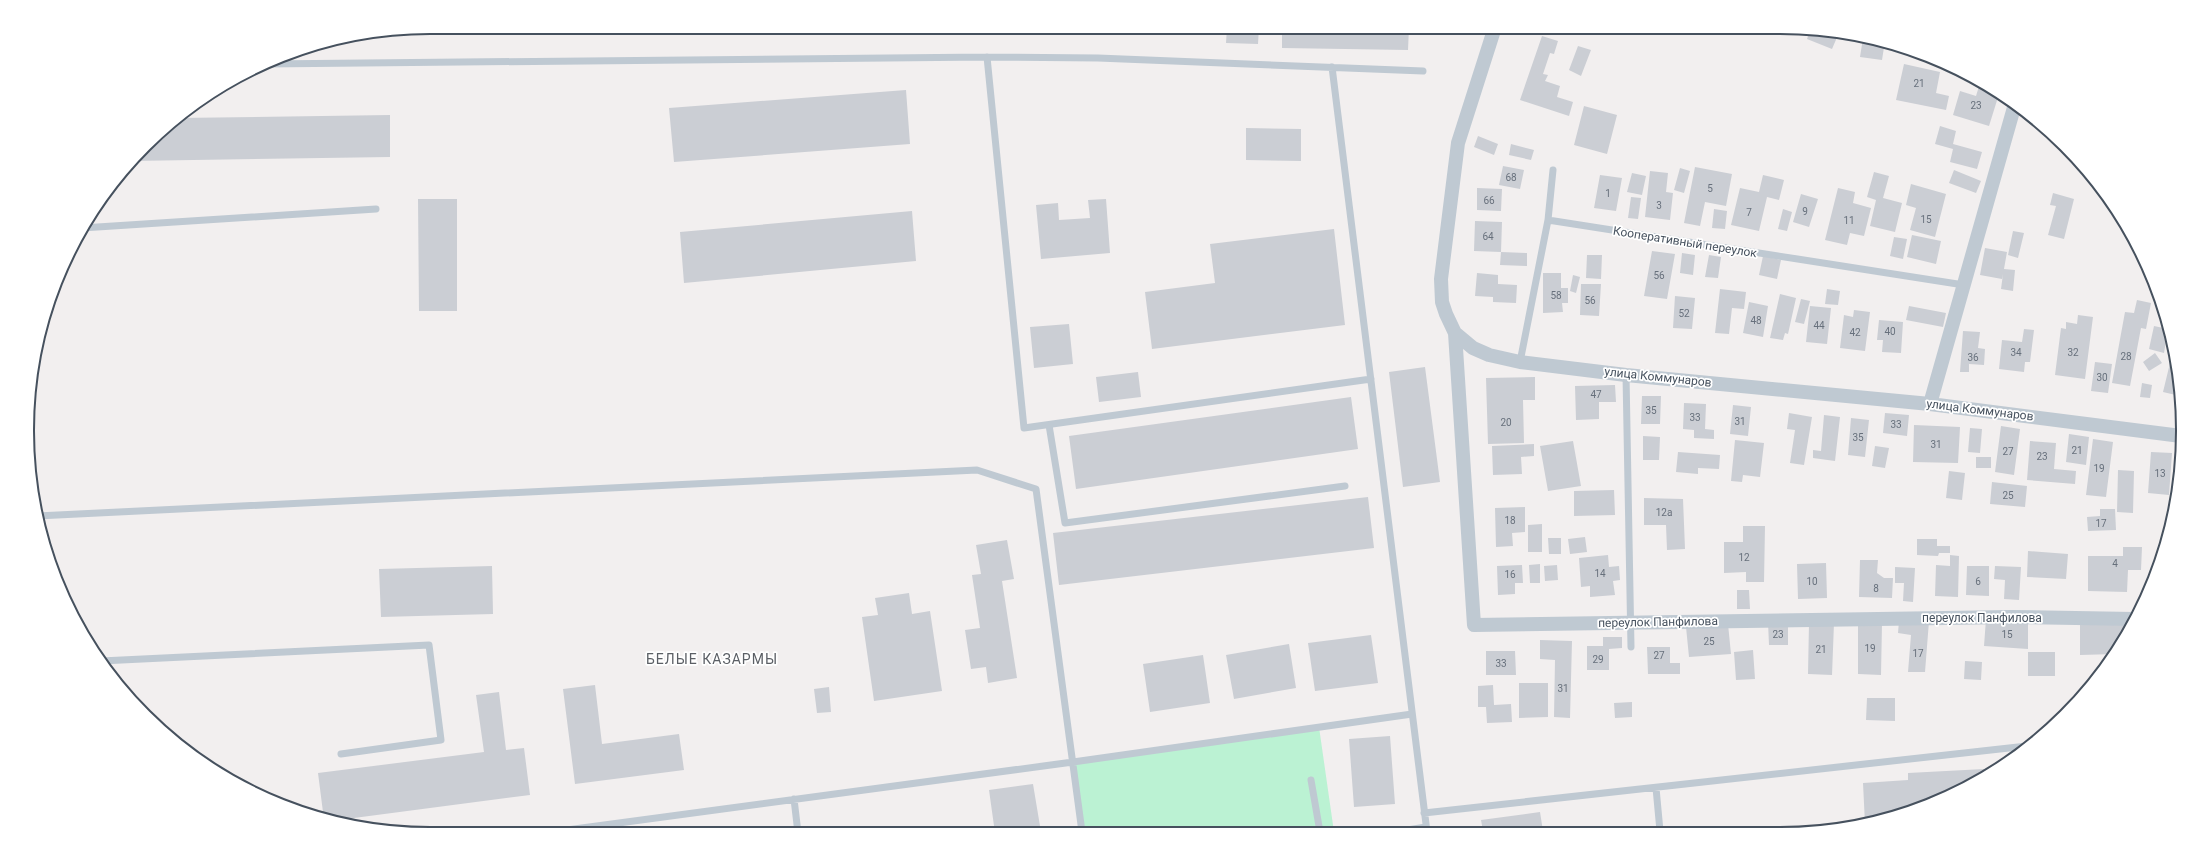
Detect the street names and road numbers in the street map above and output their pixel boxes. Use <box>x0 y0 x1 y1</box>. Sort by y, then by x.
street label: Кооперативный переулок <box>1612 224 1758 260</box>
street label: улица Коммунаров <box>1604 364 1712 390</box>
street label: улица Коммунаров <box>1926 396 2034 424</box>
street label: переулок Панфилова <box>1922 611 2042 625</box>
street label: переулок Панфилова <box>1598 614 1718 630</box>

